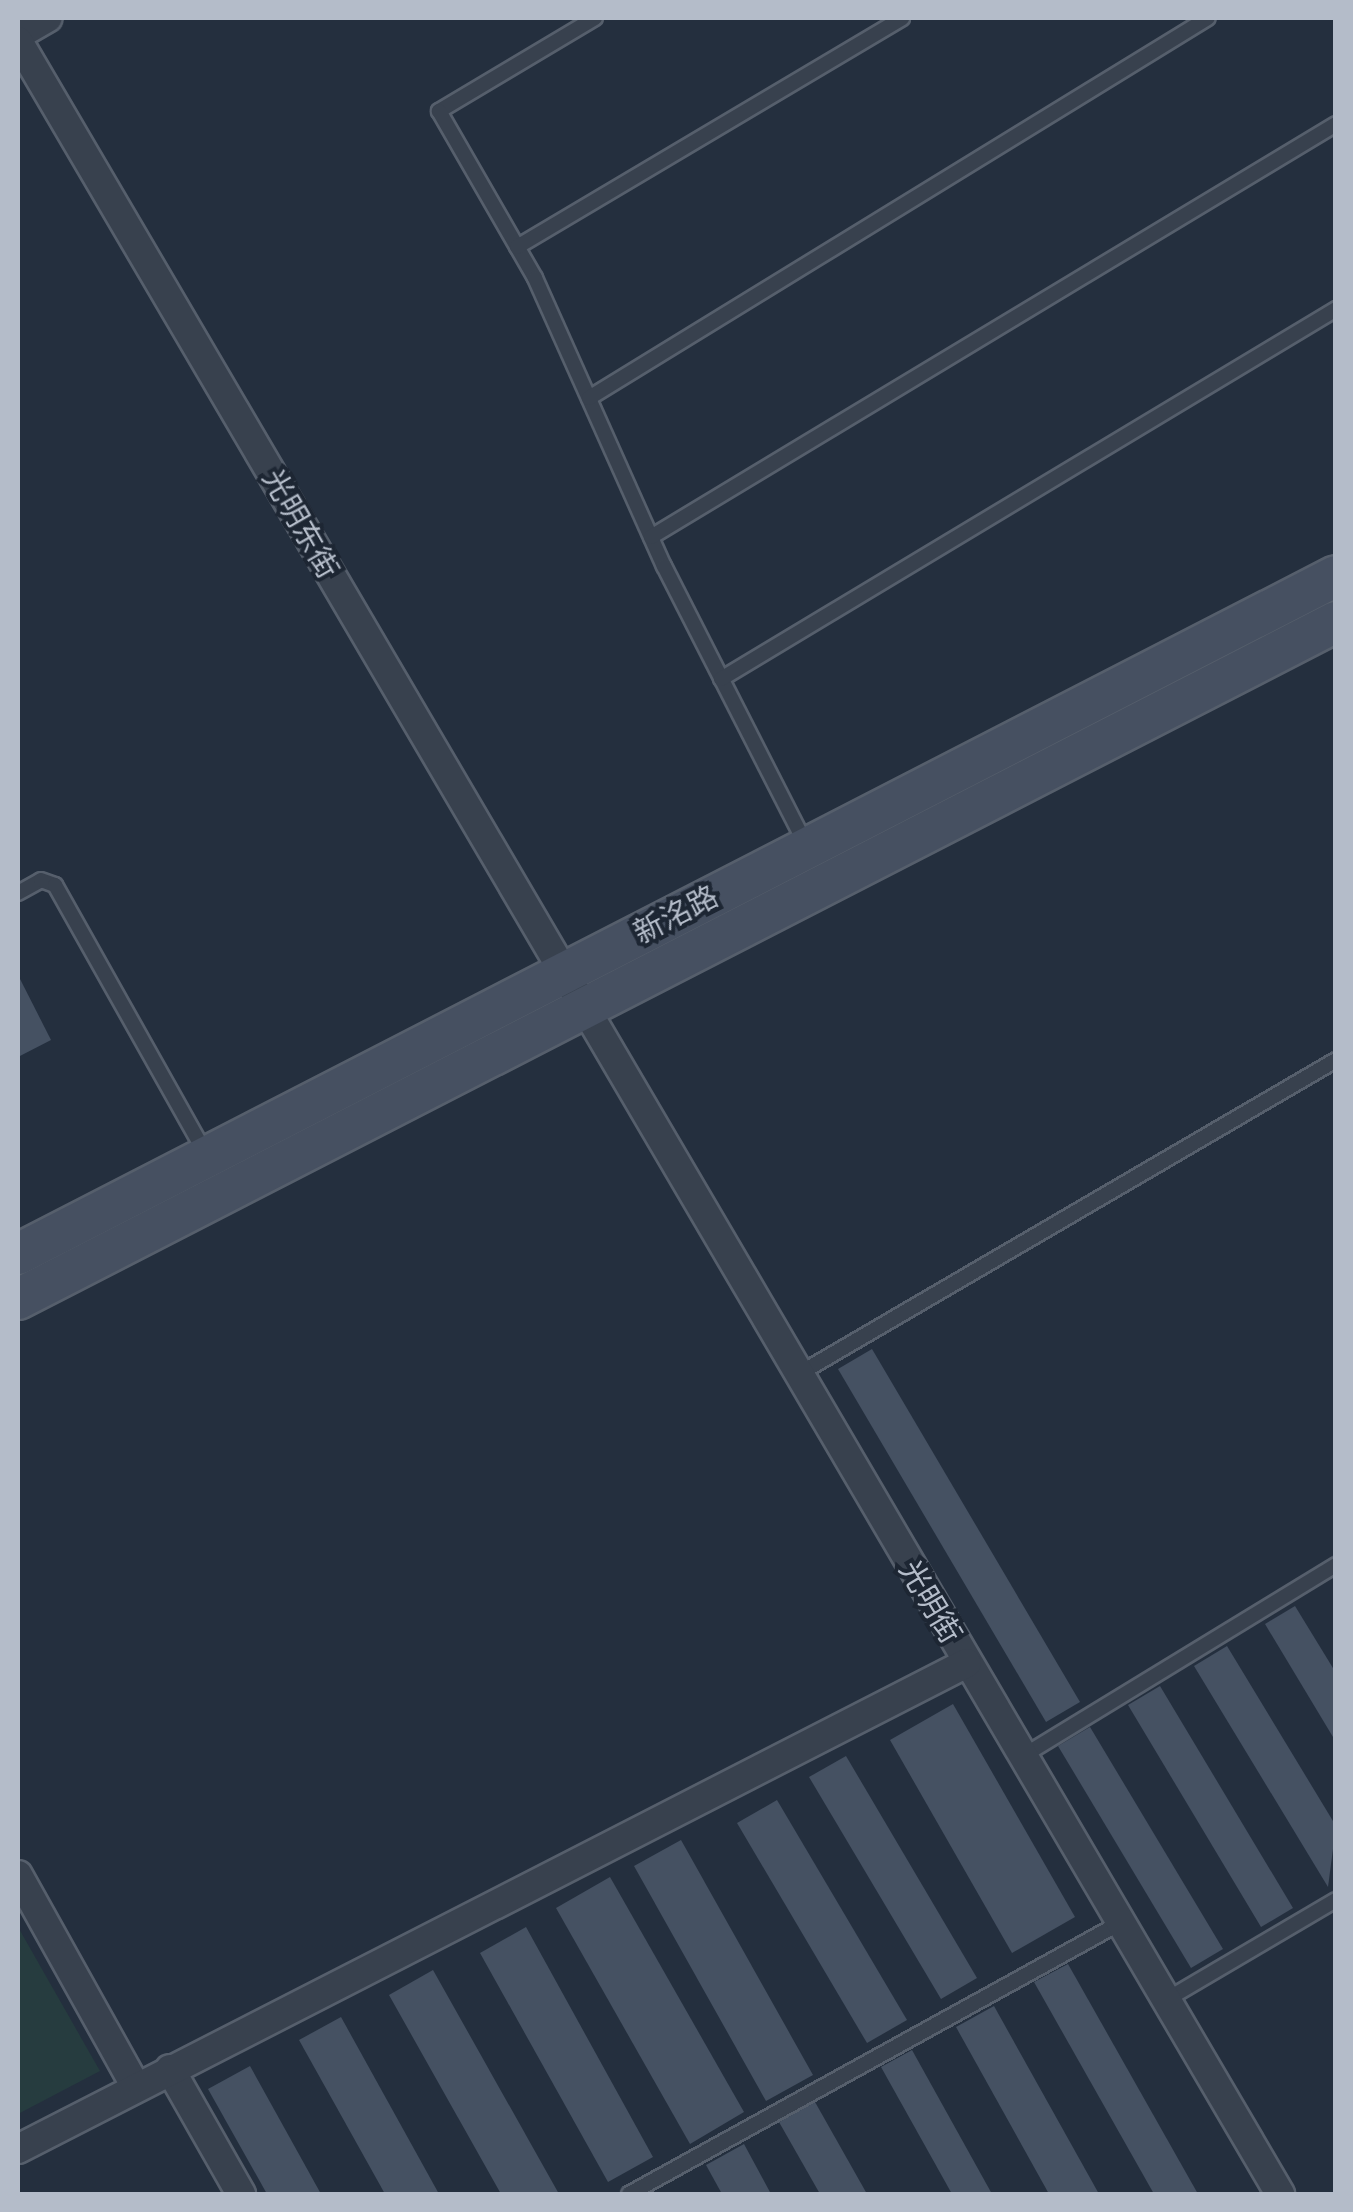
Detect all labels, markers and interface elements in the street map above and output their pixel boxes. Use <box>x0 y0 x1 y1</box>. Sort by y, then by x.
street label: 光明东街 <box>254 463 346 585</box>
street label: 新洺路 <box>628 879 724 951</box>
street label: 光明街 <box>891 1554 969 1650</box>

